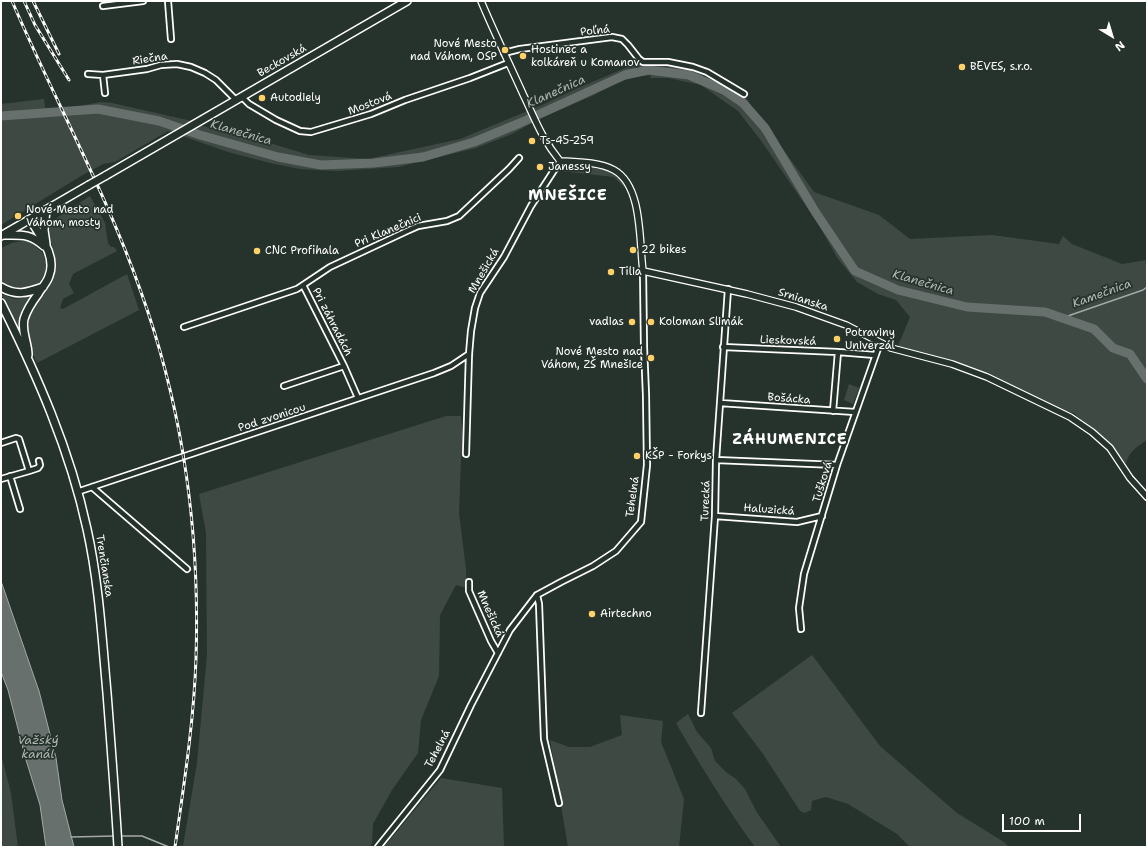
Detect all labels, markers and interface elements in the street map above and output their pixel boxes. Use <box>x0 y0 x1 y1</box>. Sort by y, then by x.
north arrow <box>1092 16 1132 56</box>
street label: Poľná <box>579 23 611 39</box>
place label: Nové Mesto nad Váhom, OSP <box>410 37 497 63</box>
text: N <box>1112 37 1128 54</box>
street label: Beckovská <box>255 42 309 80</box>
place label: Hostinec a kolkáreň u Komanov <box>531 43 640 69</box>
marker: Nové Mesto nad Váhom, OSP <box>500 45 510 55</box>
street label: Riečna <box>131 50 169 68</box>
marker: Hostinec a kolkáreň u Komanov <box>518 51 528 61</box>
place label: BEVES, s.r.o. <box>970 60 1032 74</box>
marker: BEVES, s.r.o. <box>957 62 967 72</box>
water label: Klanečnica <box>524 73 588 111</box>
street label: Mostová <box>346 90 394 118</box>
place label: Autodiely <box>270 91 321 105</box>
marker: Autodiely <box>257 93 267 103</box>
water label: Klanečnica <box>209 117 273 149</box>
place label: Ts-45-259 <box>540 134 594 148</box>
marker: Ts-45-259 <box>527 136 537 146</box>
place label: Janessy <box>548 160 591 174</box>
marker: Janessy <box>535 162 545 172</box>
district label: MNEŠICE <box>528 187 608 205</box>
place label: Nové Mesto nad Váhom, mosty <box>26 203 114 229</box>
marker: Nové Mesto nad Váhom, mosty <box>13 211 23 221</box>
street label: Pri Klanečnici <box>353 211 423 251</box>
place label: 22 bikes <box>641 243 686 257</box>
place label: CNC Profihala <box>265 244 339 258</box>
marker: 22 bikes <box>628 245 638 255</box>
marker: CNC Profihala <box>252 246 262 256</box>
street label: Mnešická <box>466 246 502 296</box>
place label: Tilia <box>619 265 642 279</box>
marker: Tilia <box>606 267 616 277</box>
water label: Klanečnica <box>891 267 955 299</box>
water label: Kamečnica <box>1071 277 1133 311</box>
street label: Pri záhradách <box>309 286 355 358</box>
street label: Srnianska <box>776 286 830 314</box>
place label: vadias <box>589 315 624 329</box>
place label: Koloman Slimák <box>659 315 744 329</box>
marker: vadias <box>627 317 637 327</box>
marker: Koloman Slimák <box>646 317 656 327</box>
place label: Potraviny Univerzál <box>845 326 895 352</box>
street label: Lieskovská <box>760 333 816 349</box>
marker: Potraviny Univerzál <box>832 334 842 344</box>
place label: Nové Mesto nad Váhom, ZŠ Mnešice <box>541 345 643 371</box>
marker: Nové Mesto nad Váhom, ZŠ Mnešice <box>646 353 656 363</box>
street label: Bošácka <box>767 391 811 407</box>
street label: Pod zvonicou <box>237 401 307 435</box>
district label: ZÁHUMENICE <box>732 431 848 449</box>
place label: KŠP - Forkys <box>645 449 712 463</box>
marker: KŠP - Forkys <box>632 451 642 461</box>
street label: Tušková <box>811 460 835 504</box>
street label: Tehelná <box>624 476 642 518</box>
street label: Turecká <box>699 480 713 522</box>
street label: Haluzická <box>743 502 795 518</box>
street label: Trenčianska <box>93 534 115 598</box>
street label: Mnešická <box>474 589 506 639</box>
place label: Airtechno <box>600 607 652 621</box>
marker: Airtechno <box>587 609 597 619</box>
street label: Tehelná <box>422 728 454 770</box>
water label: Važský kanál <box>17 734 59 762</box>
scale bar <box>1004 806 1083 832</box>
text: 100 m <box>1009 813 1045 829</box>

